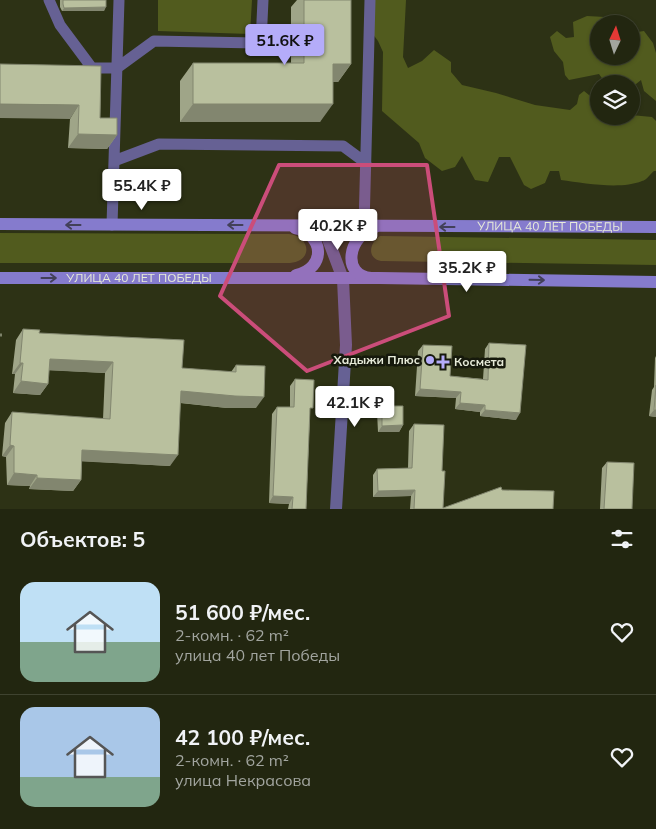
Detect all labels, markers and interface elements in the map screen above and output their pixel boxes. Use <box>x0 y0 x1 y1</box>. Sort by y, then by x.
north arrow <box>590 15 640 65</box>
map controls <box>590 15 640 125</box>
pin: 51.6K ₽ <box>239 23 331 66</box>
text: 51.6K ₽ <box>256 30 314 50</box>
button: layers <box>590 75 640 125</box>
pin: 55.4K ₽ <box>96 168 188 211</box>
text: 55.4K ₽ <box>113 175 171 195</box>
pin: 40.2K ₽ <box>292 208 384 251</box>
text: 40.2K ₽ <box>309 215 367 235</box>
street label: УЛИЦА 40 ЛЕТ ПОБЕДЫ <box>476 218 623 234</box>
one-way arrow <box>65 220 81 229</box>
one-way arrow <box>227 220 244 230</box>
one-way arrow <box>440 222 456 231</box>
pin: 35.2K ₽ <box>421 250 513 293</box>
text: 35.2K ₽ <box>438 257 496 277</box>
street label: УЛИЦА 40 ЛЕТ ПОБЕДЫ <box>65 270 212 285</box>
one-way arrow <box>40 273 56 283</box>
one-way arrow <box>529 275 545 285</box>
place label: Хадыжи Плюс <box>333 352 420 367</box>
marker: Хадыжи Плюс <box>424 354 436 366</box>
place label: Космета <box>454 354 504 369</box>
marker: Космета <box>436 355 450 369</box>
pin: 42.1K ₽ <box>309 386 401 428</box>
text: 42.1K ₽ <box>326 392 384 412</box>
icon: filters <box>608 525 636 553</box>
text: Объектов: 5 <box>20 526 145 552</box>
text: 51 600 ₽/мес. <box>175 599 310 625</box>
icon: home <box>60 602 120 662</box>
icon: heart <box>608 618 636 646</box>
text: 2-комн. · 62 m² <box>175 625 289 645</box>
text: улица 40 лет Победы <box>175 645 340 665</box>
text: 42 100 ₽/мес. <box>175 724 310 750</box>
icon: home <box>60 727 120 787</box>
icon: heart <box>608 743 636 771</box>
text: 2-комн. · 62 m² <box>175 750 289 770</box>
text: улица Некрасова <box>175 770 311 790</box>

